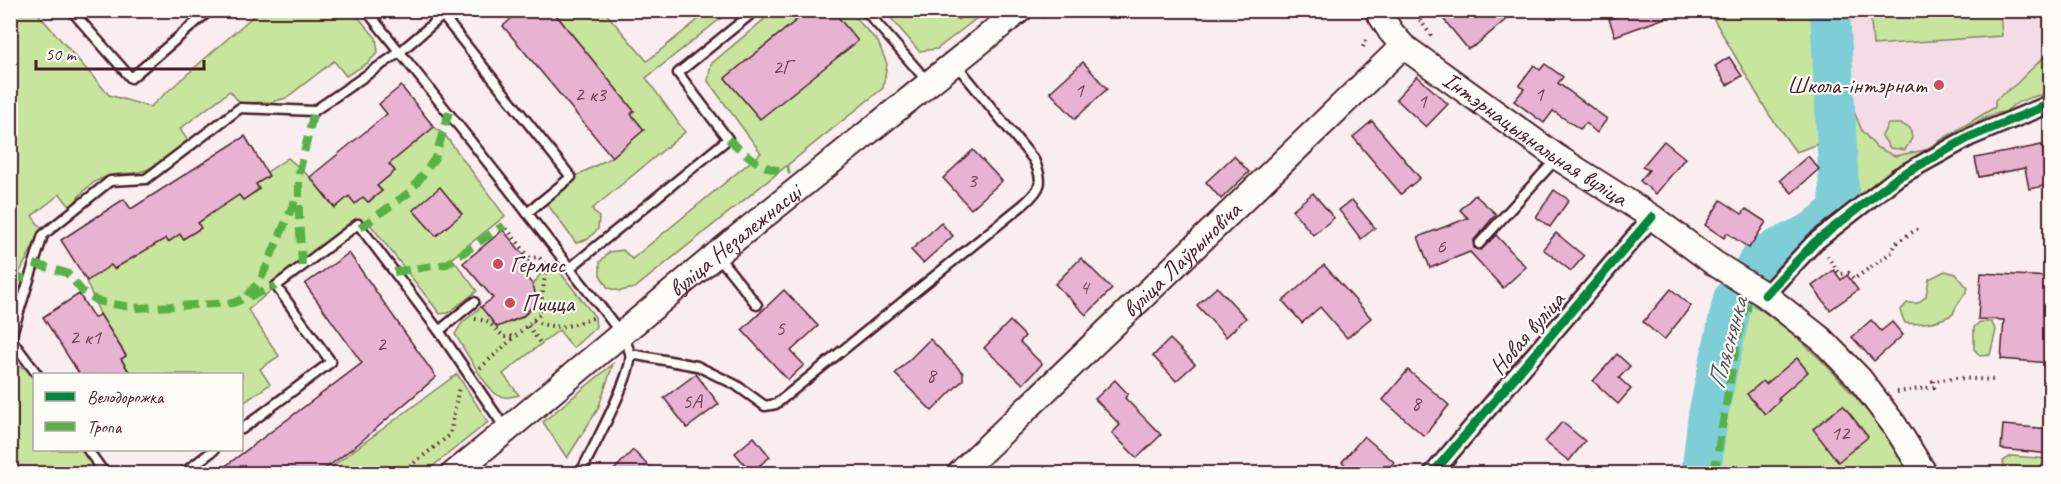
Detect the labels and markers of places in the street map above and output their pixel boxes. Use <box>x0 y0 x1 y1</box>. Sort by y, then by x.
place label: Школа-інтэрнат <box>1787 70 1928 100</box>
marker: Школа-інтэрнат <box>1932 78 1946 92</box>
place label: Гермес <box>510 249 566 279</box>
marker: Гермес <box>491 257 505 271</box>
place label: Пицца <box>522 288 576 318</box>
marker: Пицца <box>503 296 517 310</box>

